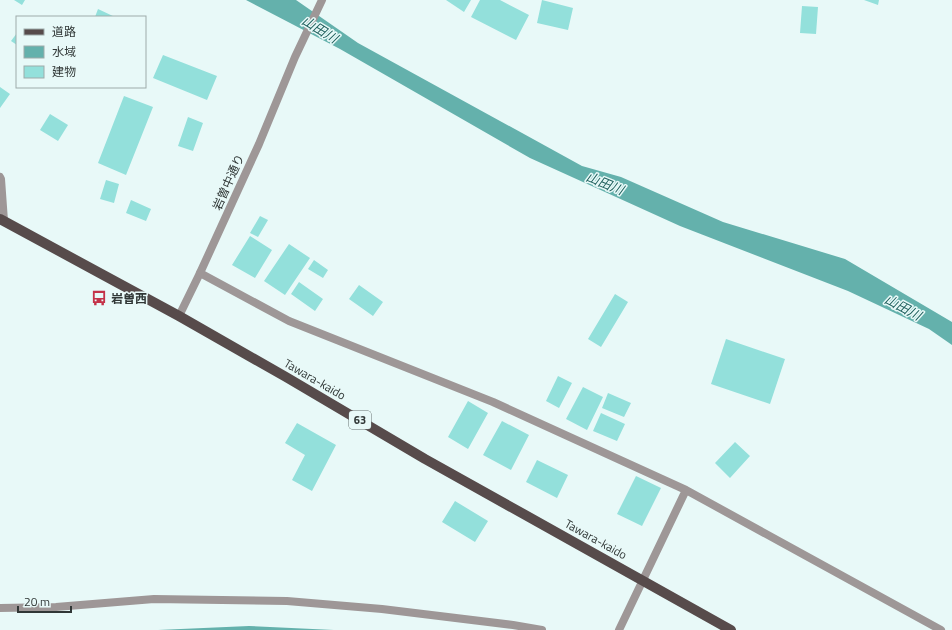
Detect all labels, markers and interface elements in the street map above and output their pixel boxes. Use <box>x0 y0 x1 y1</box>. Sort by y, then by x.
water label: 山田川 <box>298 10 344 49</box>
legend <box>16 16 146 88</box>
text: 道路 <box>52 22 76 41</box>
text: 水域 <box>52 42 76 61</box>
text: 建物 <box>52 62 76 81</box>
street label: 岩曽中通り <box>207 151 249 213</box>
water label: 山田川 <box>583 166 629 200</box>
bus stop icon: 岩曽西 <box>90 289 108 307</box>
place label: 岩曽西 <box>111 289 147 308</box>
water label: 山田川 <box>881 289 927 326</box>
street label: Tawara-kaido <box>280 354 350 404</box>
road number: 63 <box>349 411 371 429</box>
street label: Tawara-kaido <box>561 514 631 564</box>
scale bar <box>18 588 71 614</box>
text: 20 m <box>24 592 50 611</box>

